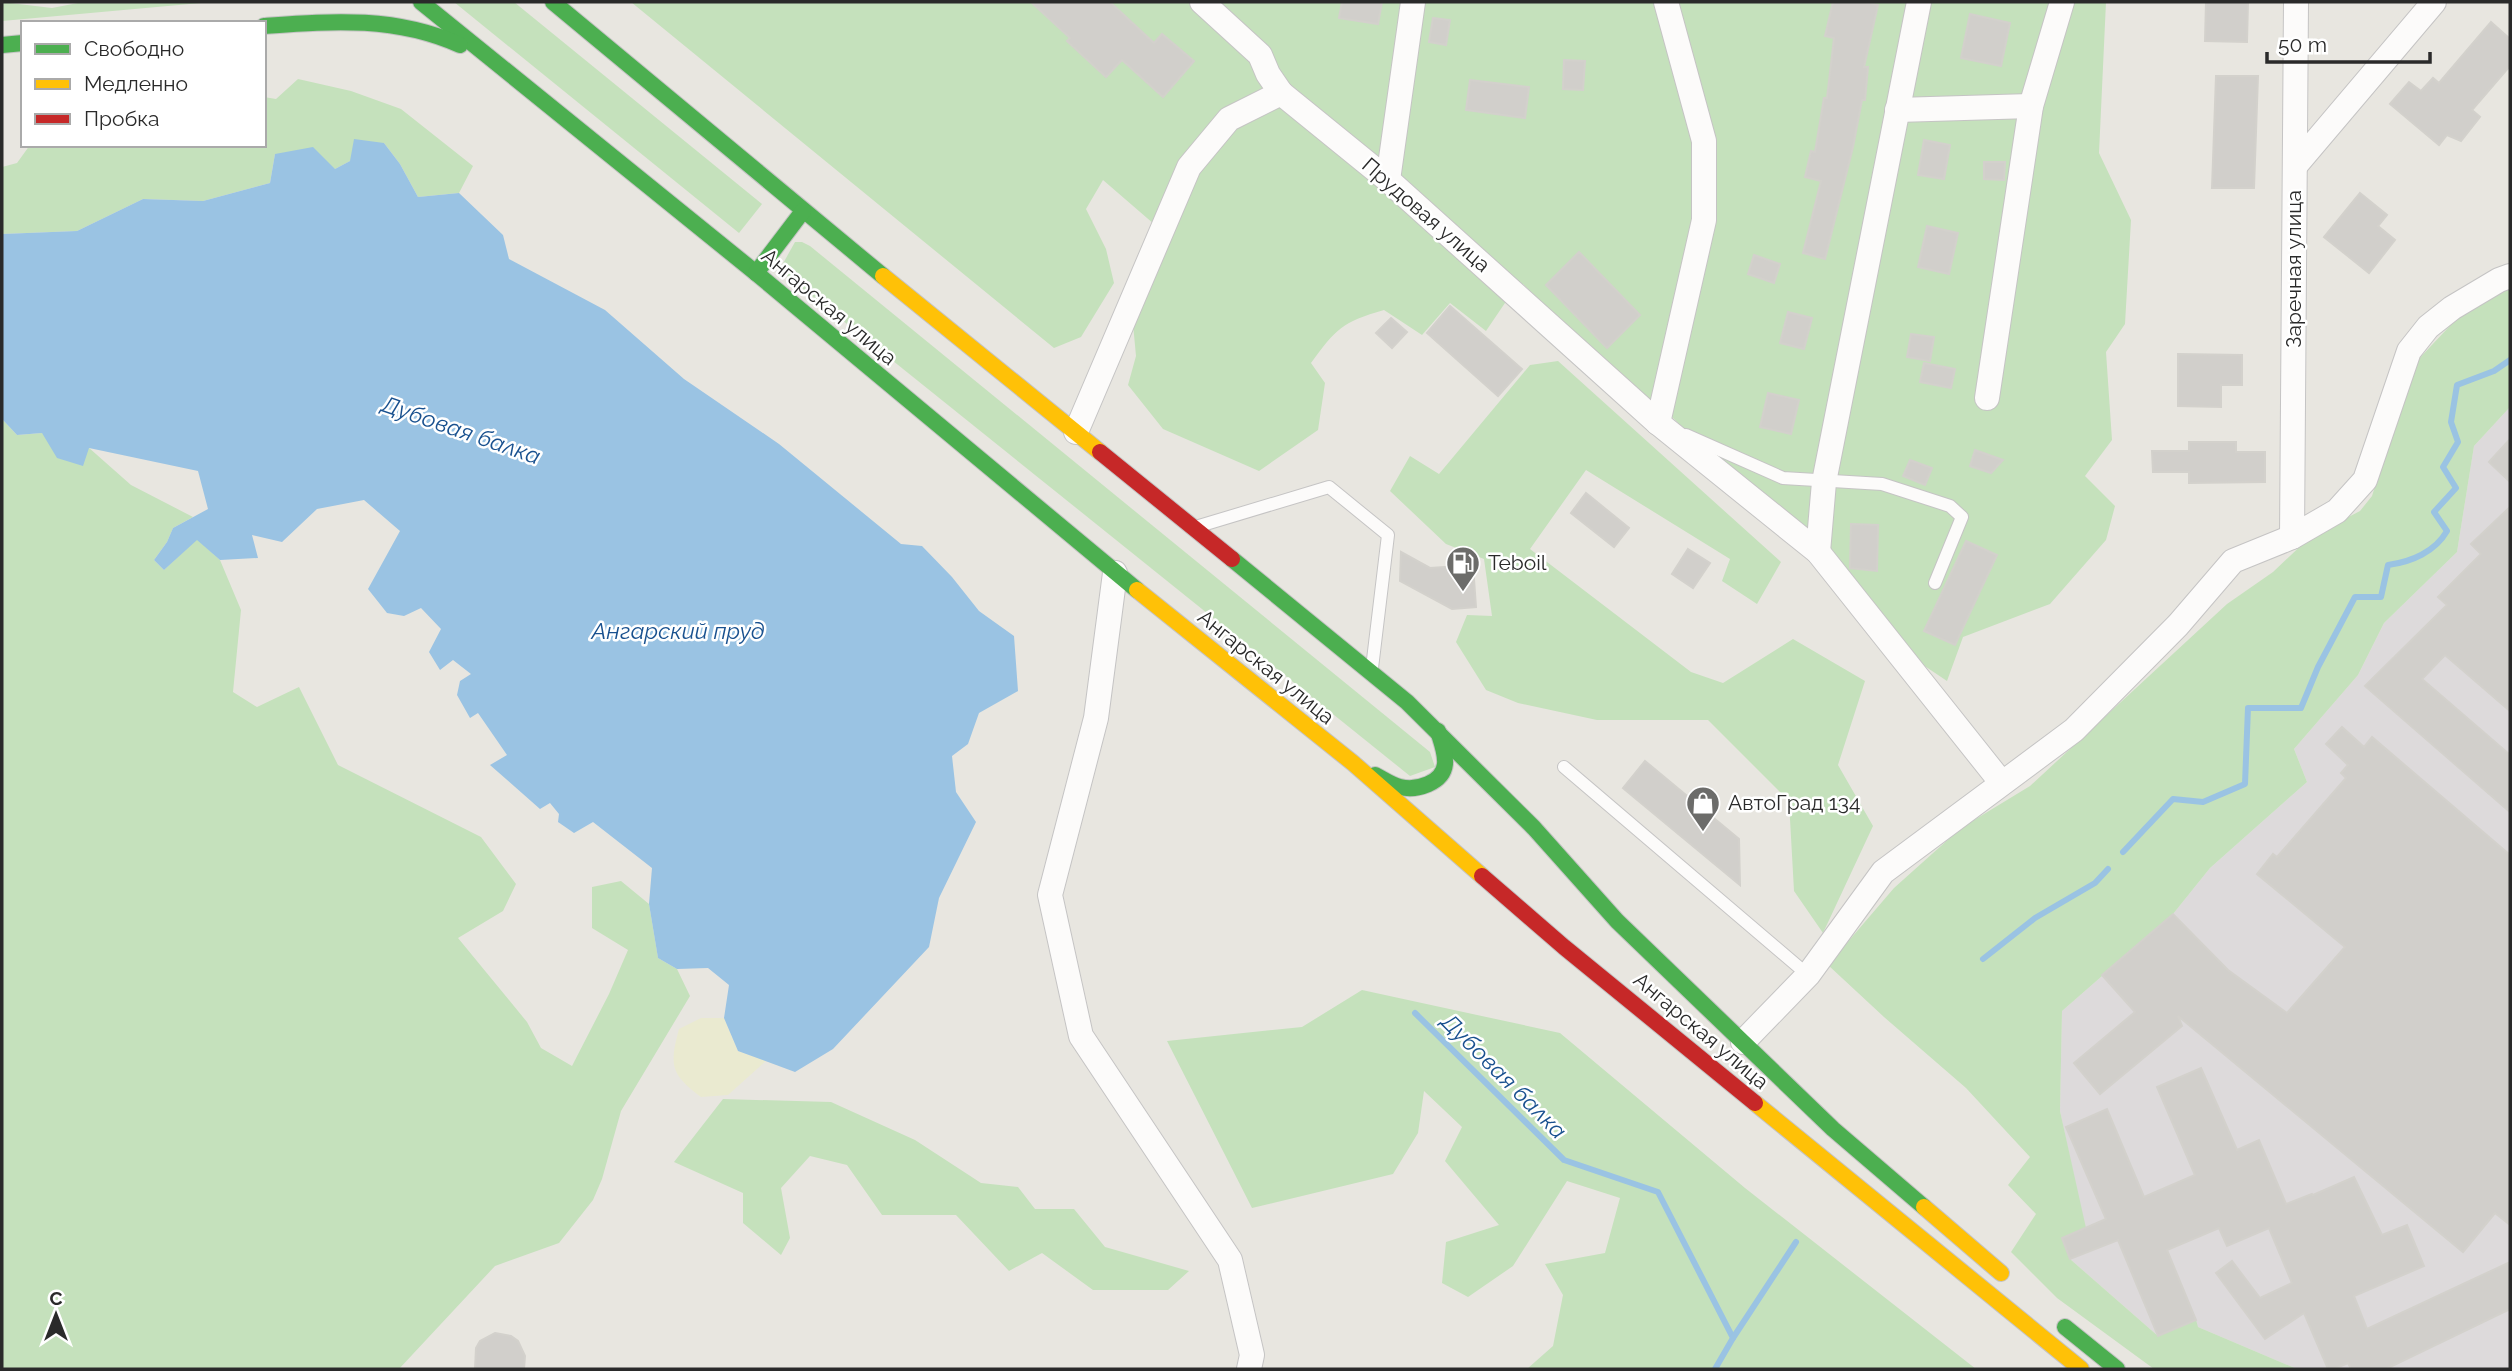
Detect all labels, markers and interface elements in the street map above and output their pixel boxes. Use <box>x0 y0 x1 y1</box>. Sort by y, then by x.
legend <box>21 21 266 147</box>
scale bar <box>2267 21 2430 65</box>
text: 50 m <box>2278 32 2327 57</box>
text: Свободно <box>84 36 184 61</box>
text: Медленно <box>84 71 188 96</box>
text: Пробка <box>84 106 160 131</box>
street label: Прудовая улица <box>1357 152 1495 277</box>
street label: Заречная улица <box>2281 190 2306 348</box>
street label: Ангарская улица <box>757 243 902 370</box>
water label: Дубовая балка <box>377 389 544 469</box>
fuel station icon: Teboil <box>1444 544 1482 593</box>
place label: Teboil <box>1488 550 1547 575</box>
street label: Ангарская улица <box>1193 604 1340 729</box>
water label: Ангарский пруд <box>589 617 765 644</box>
shop icon: АвтоГрад 134 <box>1684 784 1722 833</box>
place label: АвтоГрад 134 <box>1728 790 1860 815</box>
street label: Ангарская улица <box>1629 967 1774 1094</box>
water label: Дубовая балка <box>1435 1007 1573 1144</box>
north arrow <box>21 1280 91 1350</box>
text: С <box>49 1287 63 1309</box>

